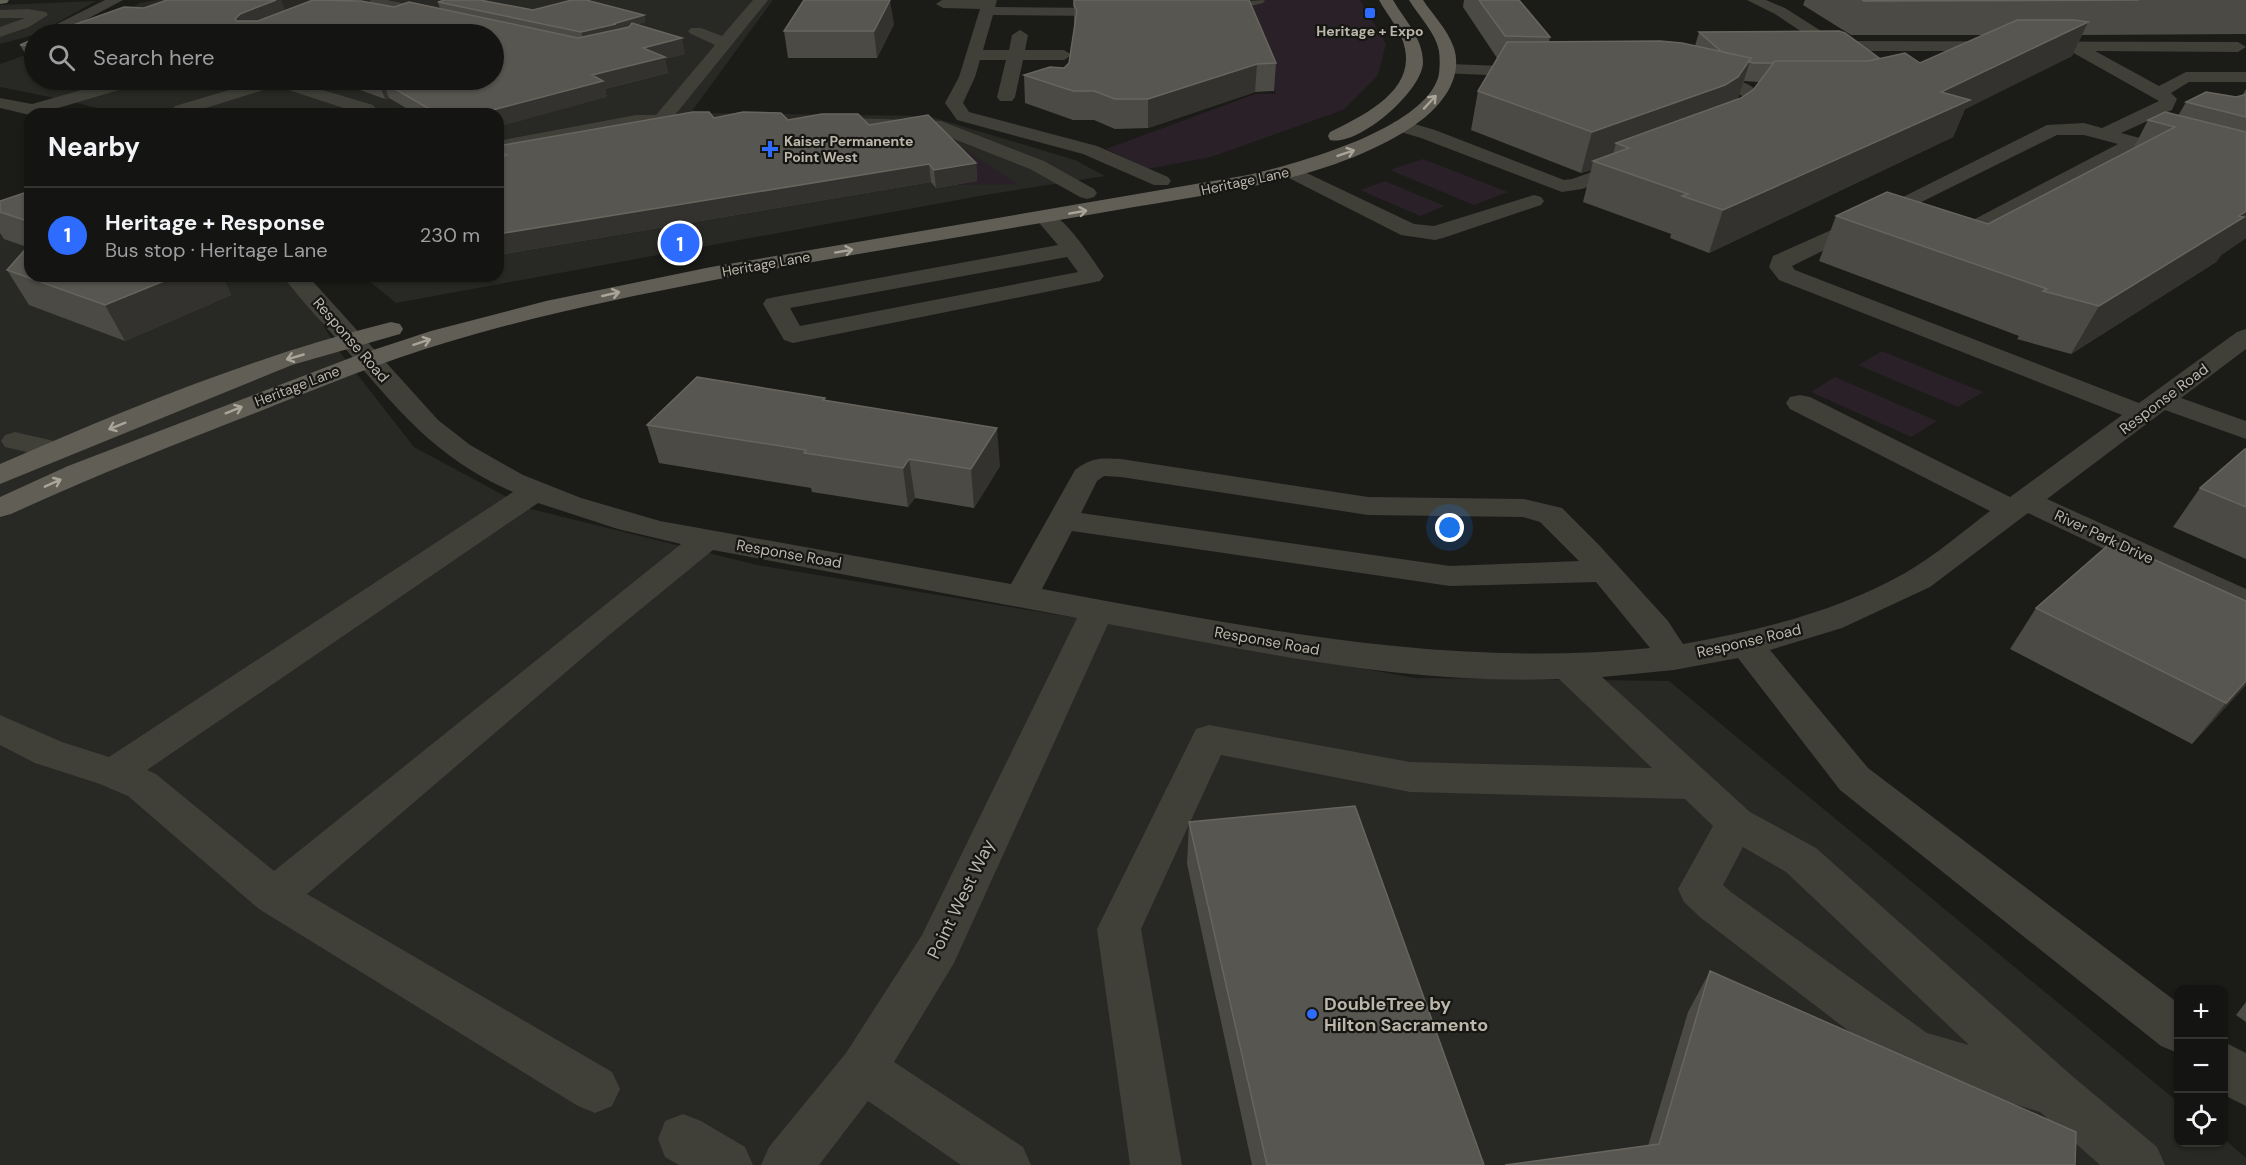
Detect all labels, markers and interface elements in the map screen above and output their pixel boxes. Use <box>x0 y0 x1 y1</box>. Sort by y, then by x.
marker: Heritage + Expo <box>1363 6 1377 20</box>
place label: Heritage + Expo <box>1316 22 1424 40</box>
search box <box>24 24 504 90</box>
icon: search <box>45 41 78 74</box>
text: Search here <box>93 43 214 72</box>
one-way arrow <box>1423 95 1437 110</box>
text: Nearby <box>48 130 140 164</box>
place label: Kaiser Permanente Point West <box>784 132 913 166</box>
marker: Kaiser Permanente Point West <box>761 140 779 158</box>
one-way arrow <box>1336 147 1355 158</box>
street label: Heritage Lane <box>1199 163 1291 199</box>
one-way arrow <box>1068 206 1088 217</box>
text: Heritage + Response <box>105 208 325 237</box>
pin: 1 <box>660 220 700 266</box>
text: 1 <box>64 222 71 248</box>
text: 230 m <box>420 222 480 248</box>
text: Bus stop · Heritage Lane <box>105 237 328 263</box>
one-way arrow <box>834 245 854 256</box>
street label: Heritage Lane <box>720 247 812 281</box>
one-way arrow <box>602 287 621 299</box>
street label: Response Road <box>309 293 393 387</box>
one-way arrow <box>412 336 431 347</box>
one-way arrow <box>286 352 305 363</box>
street label: Response Road <box>2116 359 2212 439</box>
street label: Heritage Lane <box>252 362 342 410</box>
one-way arrow <box>224 404 243 415</box>
one-way arrow <box>109 421 127 432</box>
one-way arrow <box>44 477 62 489</box>
street label: River Park Drive <box>2051 505 2157 569</box>
your location <box>1435 513 1464 542</box>
street label: Response Road <box>735 535 843 573</box>
street label: Response Road <box>1695 619 1803 663</box>
street label: Response Road <box>1213 622 1321 660</box>
street label: Point West Way <box>922 835 1000 963</box>
map controls <box>2174 985 2228 1147</box>
button: + <box>2174 985 2228 1039</box>
place label: DoubleTree by Hilton Sacramento <box>1324 992 1488 1037</box>
marker: DoubleTree by Hilton Sacramento <box>1305 1007 1319 1021</box>
button: − <box>2174 1039 2228 1093</box>
button: locate <box>2174 1093 2228 1147</box>

